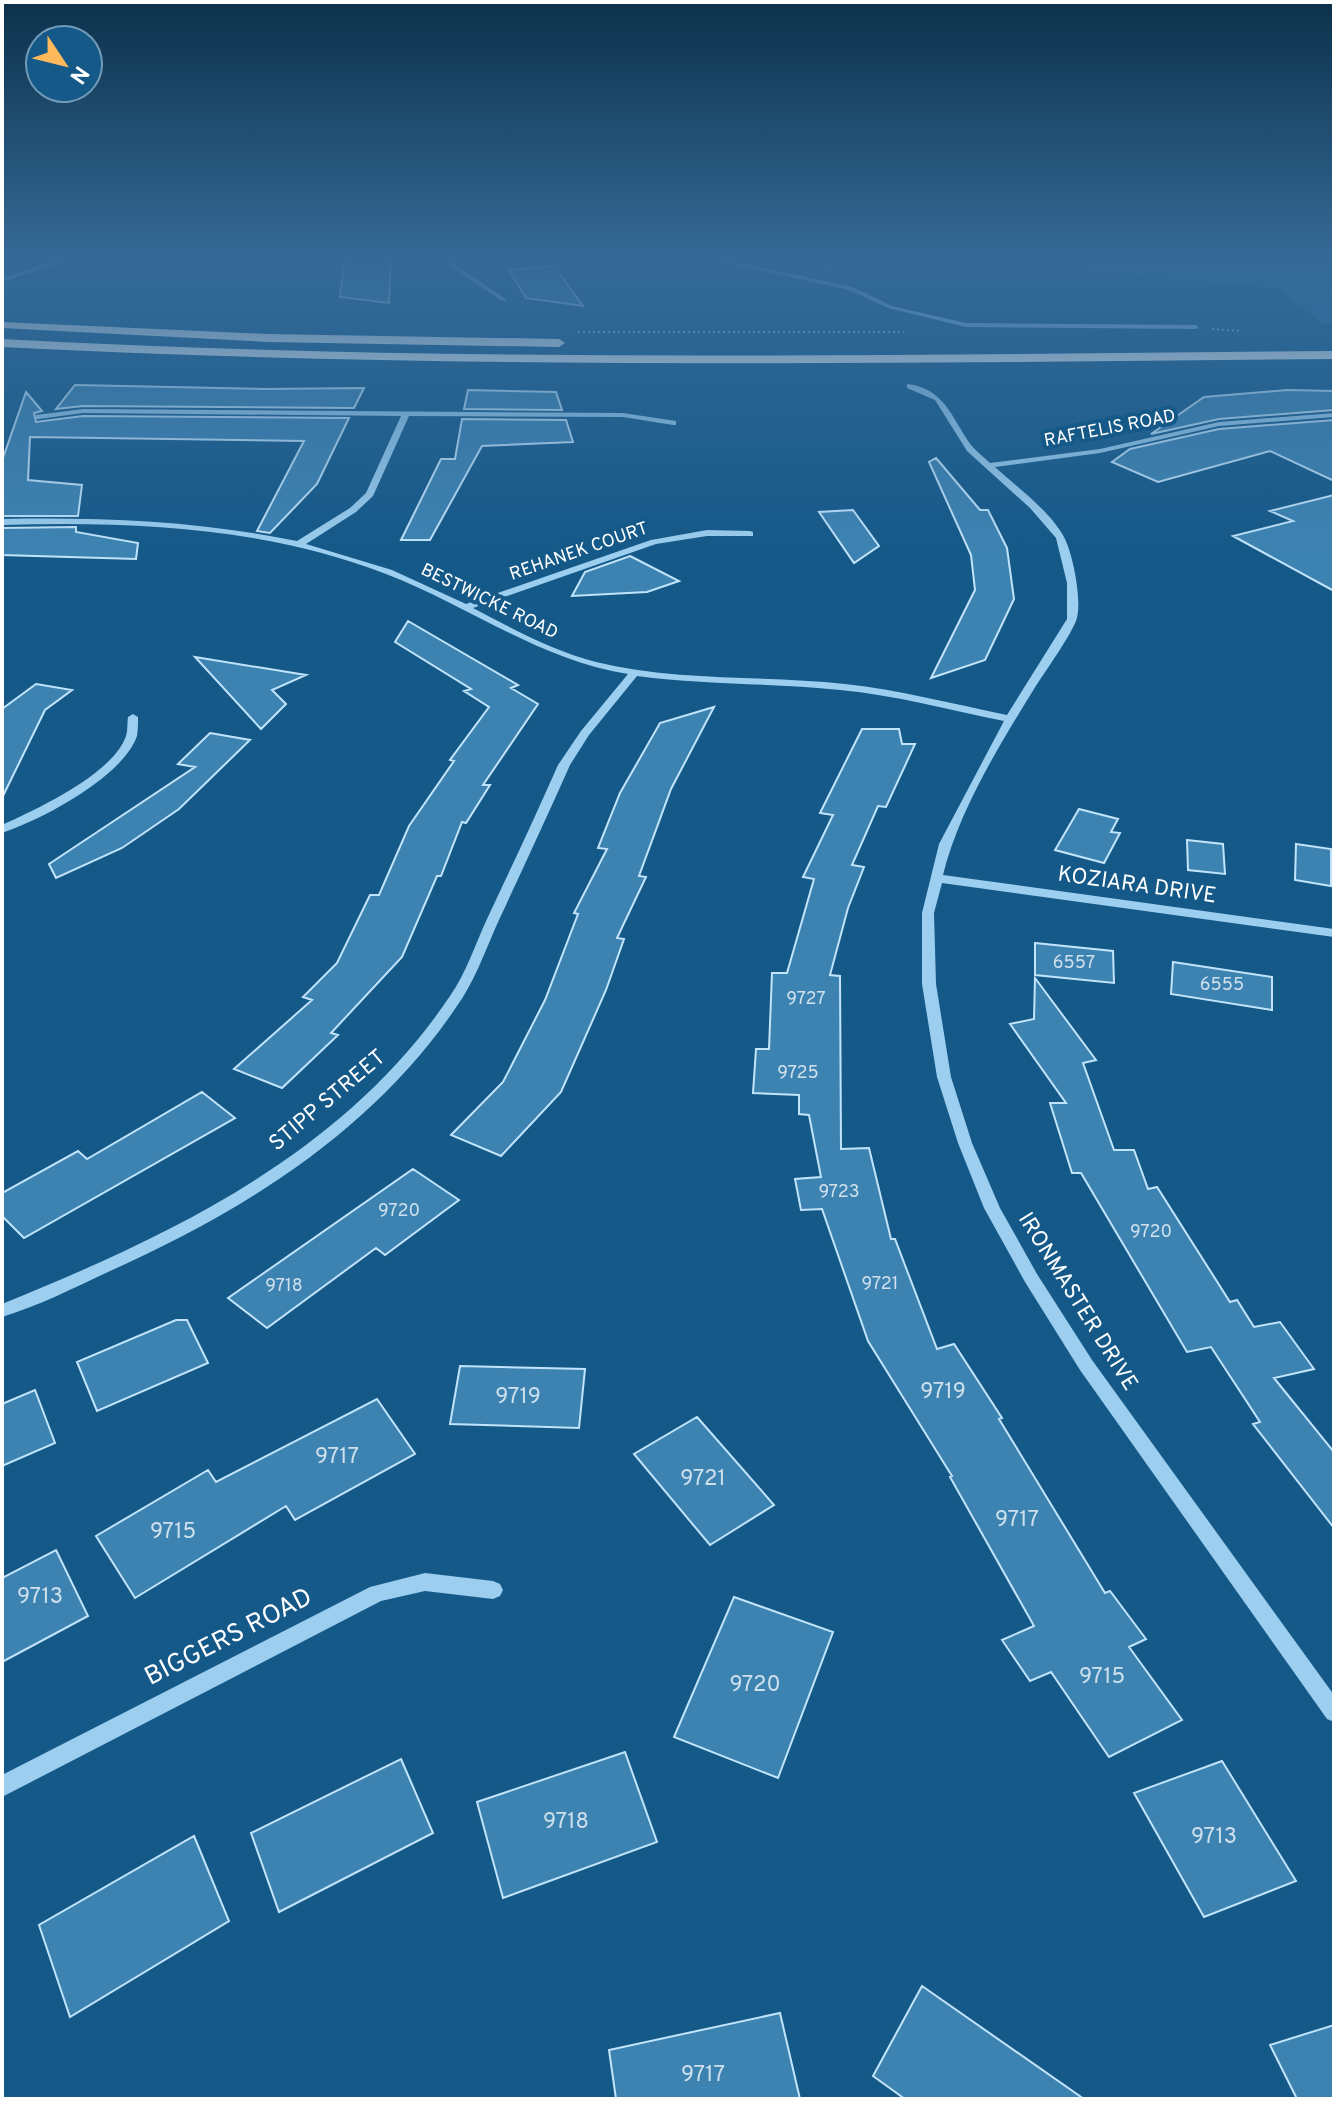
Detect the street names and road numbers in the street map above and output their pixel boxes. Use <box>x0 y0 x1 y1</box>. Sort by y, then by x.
street label: RAFTELIS ROAD <box>1042 405 1178 453</box>
street label: REHANEK COURT <box>507 517 651 587</box>
street label: BESTWICKE ROAD <box>417 559 561 645</box>
street label: KOZIARA DRIVE <box>1056 862 1218 910</box>
street label: STIPP STREET <box>264 1044 392 1158</box>
street label: IRONMASTER DRIVE <box>1011 1208 1143 1396</box>
street label: BIGGERS ROAD <box>140 1582 318 1694</box>

